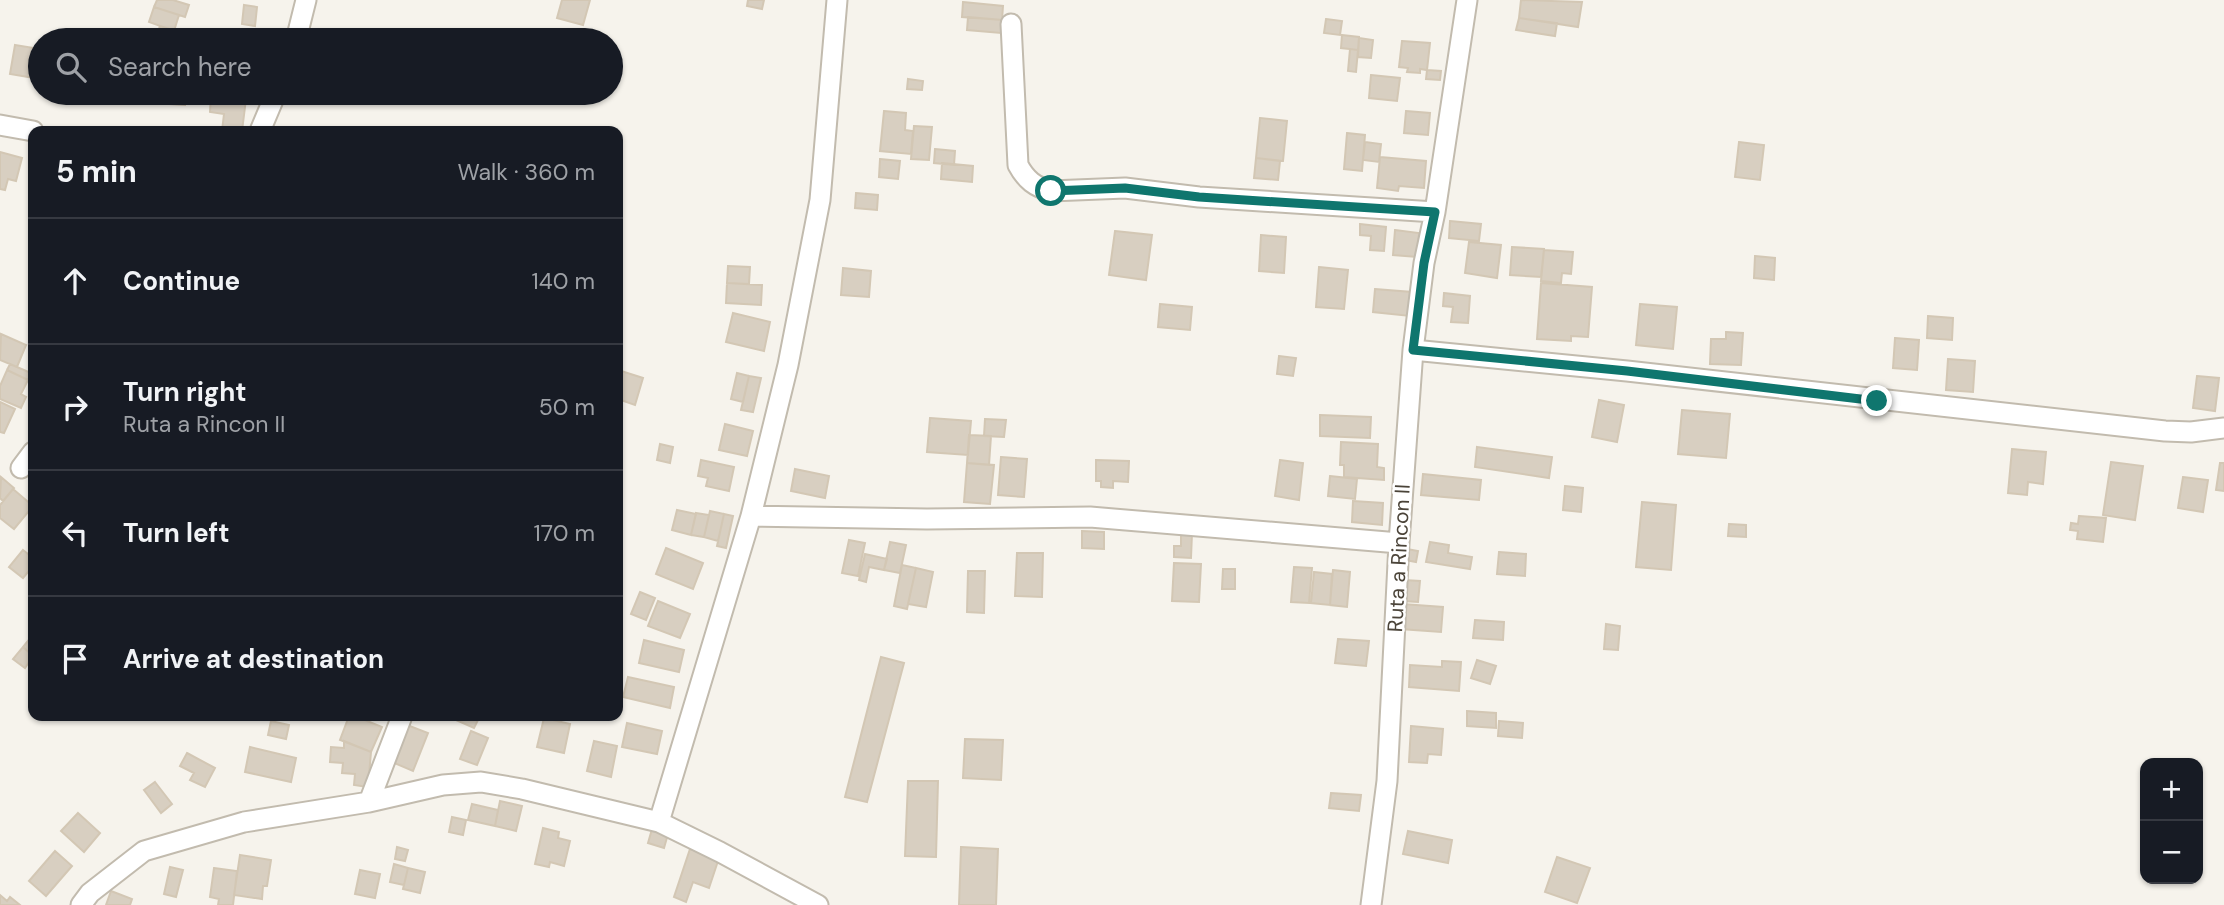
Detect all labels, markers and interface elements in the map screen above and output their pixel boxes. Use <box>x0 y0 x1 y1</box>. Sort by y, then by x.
search box <box>28 28 623 105</box>
icon: search <box>52 48 90 86</box>
text: Search here <box>108 50 251 84</box>
text: 5 min <box>56 152 137 191</box>
text: Walk · 360 m <box>457 157 595 187</box>
route start <box>1035 175 1066 206</box>
icon: ahead <box>56 262 94 300</box>
text: Continue <box>123 264 240 298</box>
text: 140 m <box>532 266 595 296</box>
text: Turn right <box>123 375 247 409</box>
route end <box>1861 385 1892 416</box>
icon: right <box>56 388 94 426</box>
text: 50 m <box>539 392 595 422</box>
text: Ruta a Rincon II <box>123 409 285 439</box>
street label: Ruta a Rincon II <box>1381 483 1417 633</box>
icon: left <box>56 514 94 552</box>
text: Turn left <box>123 516 230 550</box>
text: 170 m <box>534 518 595 548</box>
icon: arrive <box>56 640 94 678</box>
text: Arrive at destination <box>123 642 384 676</box>
map controls <box>2140 758 2203 884</box>
button: + <box>2140 758 2203 821</box>
button: − <box>2140 821 2203 884</box>

